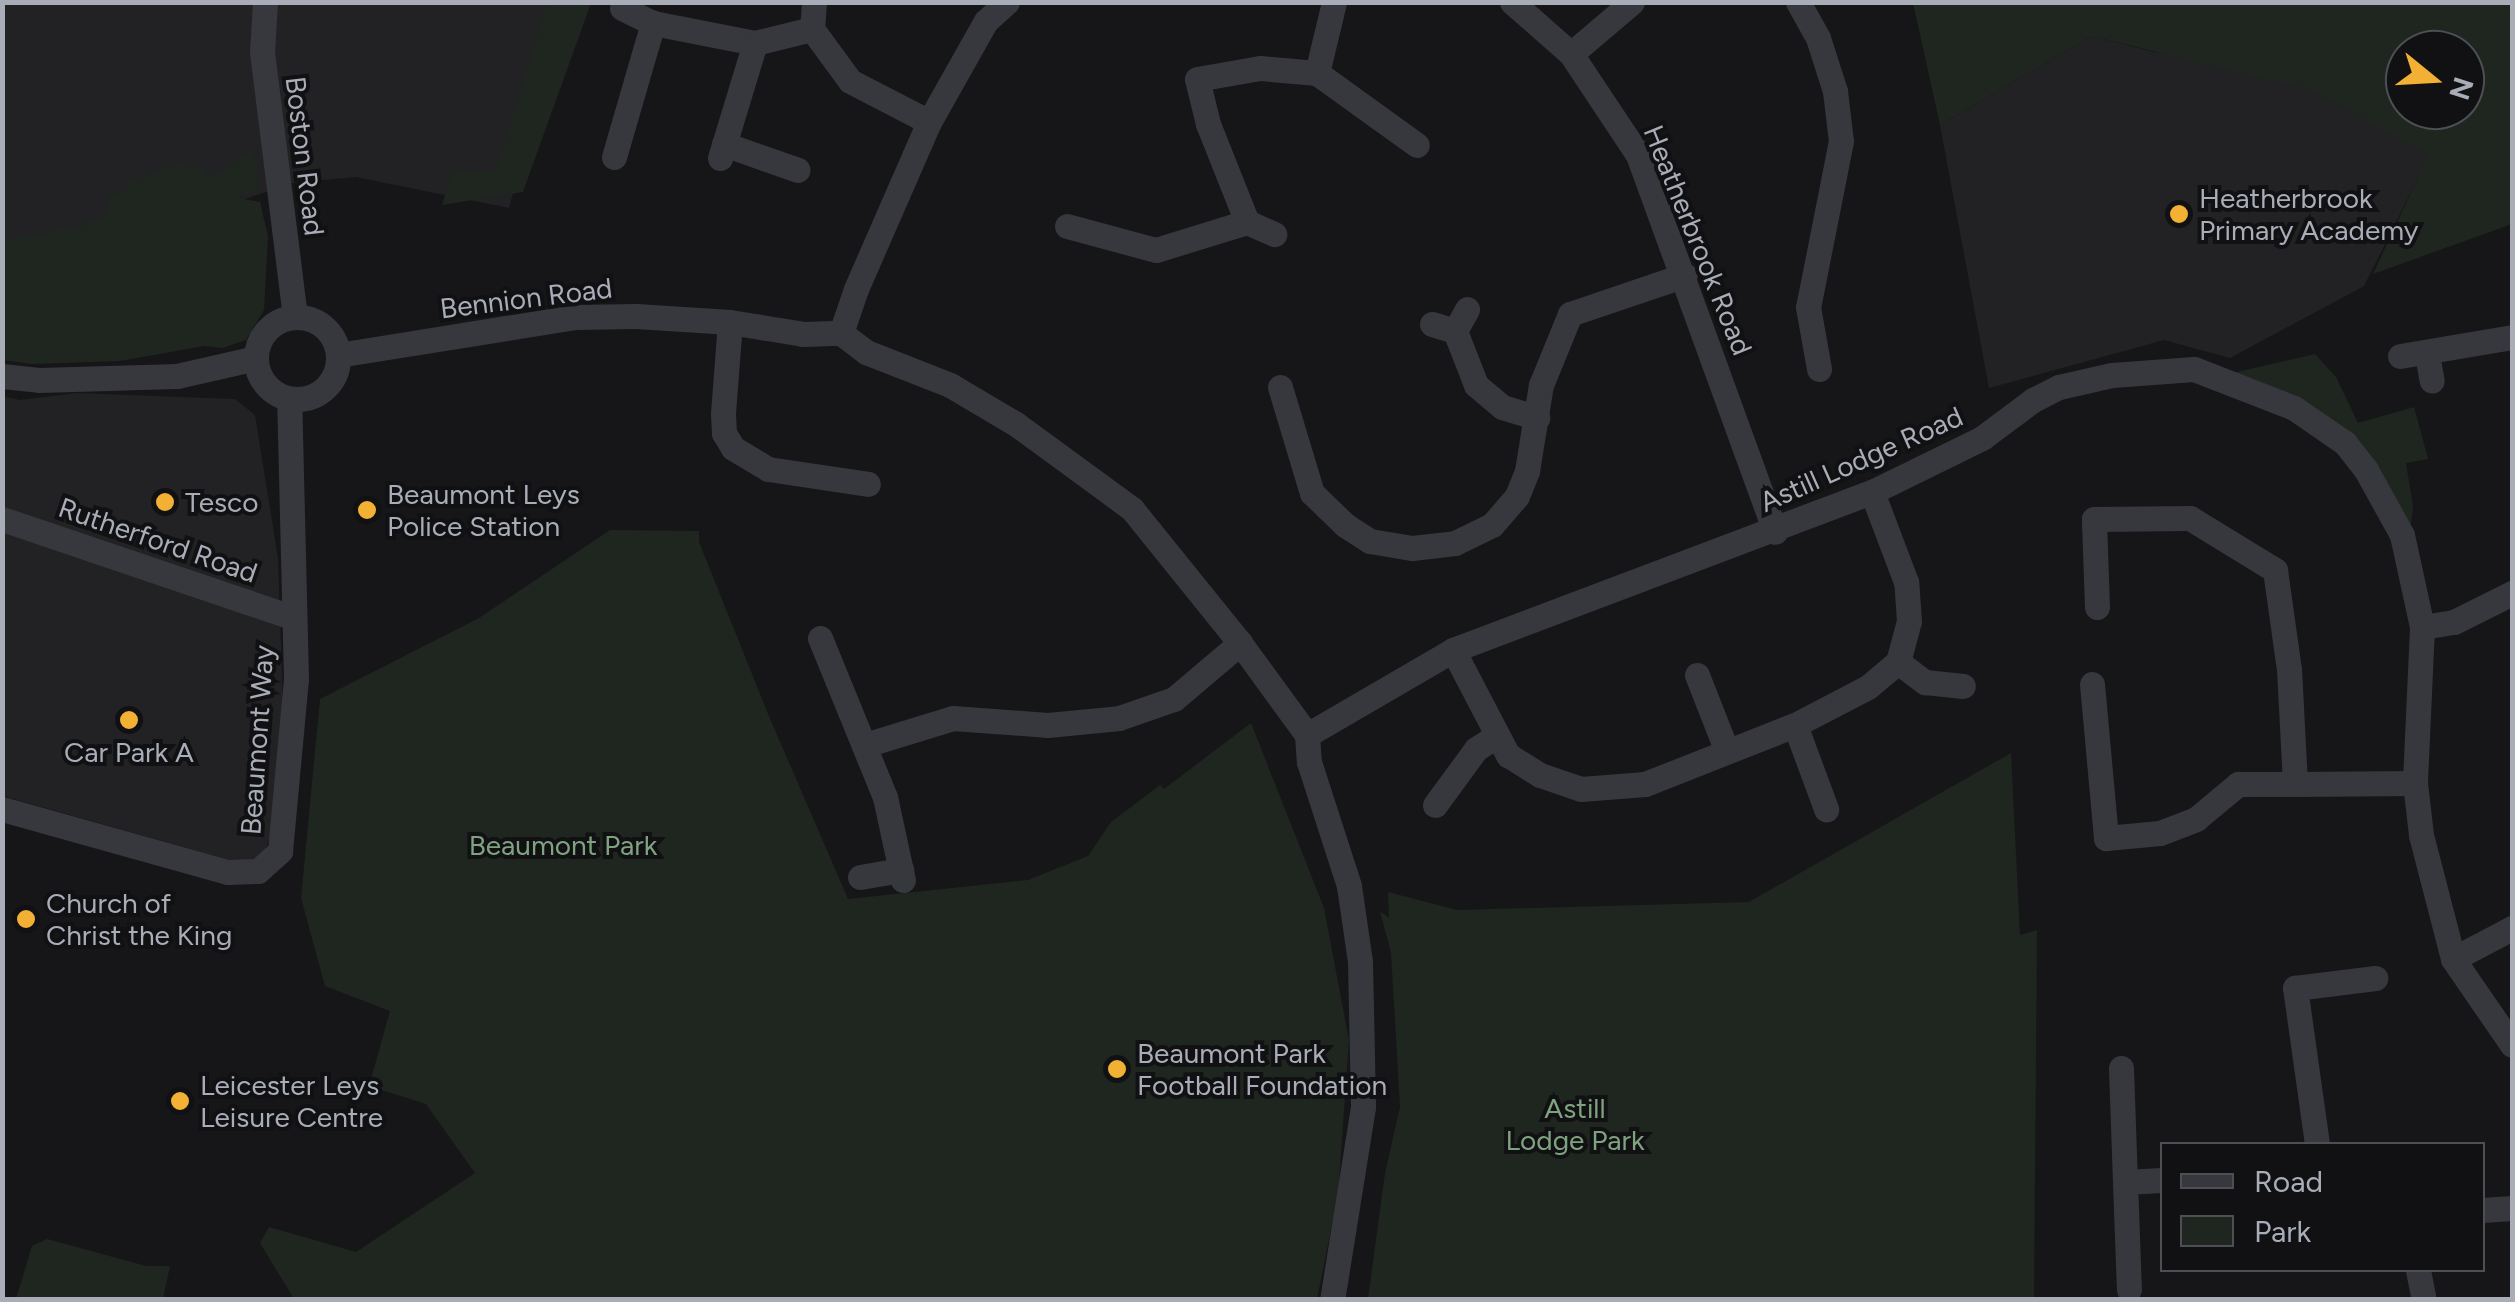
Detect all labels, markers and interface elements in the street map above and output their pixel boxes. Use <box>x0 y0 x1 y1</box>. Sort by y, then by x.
north arrow <box>2385 30 2485 130</box>
text: N <box>2442 73 2481 104</box>
street label: Boston Road <box>279 74 331 238</box>
street label: Heatherbrook Road <box>1637 120 1759 360</box>
place label: Heatherbrook Primary Academy <box>2199 181 2419 247</box>
marker: Heatherbrook Primary Academy <box>2168 203 2190 225</box>
street label: Bennion Road <box>438 271 614 325</box>
street label: Astill Lodge Road <box>1754 399 1968 519</box>
place label: Beaumont Leys Police Station <box>387 477 580 543</box>
place label: Tesco <box>185 485 258 519</box>
street label: Rutherford Road <box>54 490 262 590</box>
marker: Tesco <box>154 491 176 513</box>
marker: Beaumont Leys Police Station <box>356 499 378 521</box>
street label: Beaumont Way <box>234 644 280 836</box>
marker: Car Park A <box>118 709 140 731</box>
place label: Car Park A <box>64 735 194 769</box>
park label: Beaumont Park <box>469 828 657 862</box>
place label: Church of Christ the King <box>46 886 232 952</box>
marker: Church of Christ the King <box>15 908 37 930</box>
place label: Beaumont Park Football Foundation <box>1137 1036 1387 1102</box>
marker: Beaumont Park Football Foundation <box>1106 1058 1128 1080</box>
place label: Leicester Leys Leisure Centre <box>200 1068 383 1134</box>
marker: Leicester Leys Leisure Centre <box>169 1090 191 1112</box>
park label: Astill Lodge Park <box>1505 1091 1645 1157</box>
legend <box>2160 1142 2485 1272</box>
text: Road <box>2254 1163 2323 1200</box>
text: Park <box>2254 1213 2311 1250</box>

